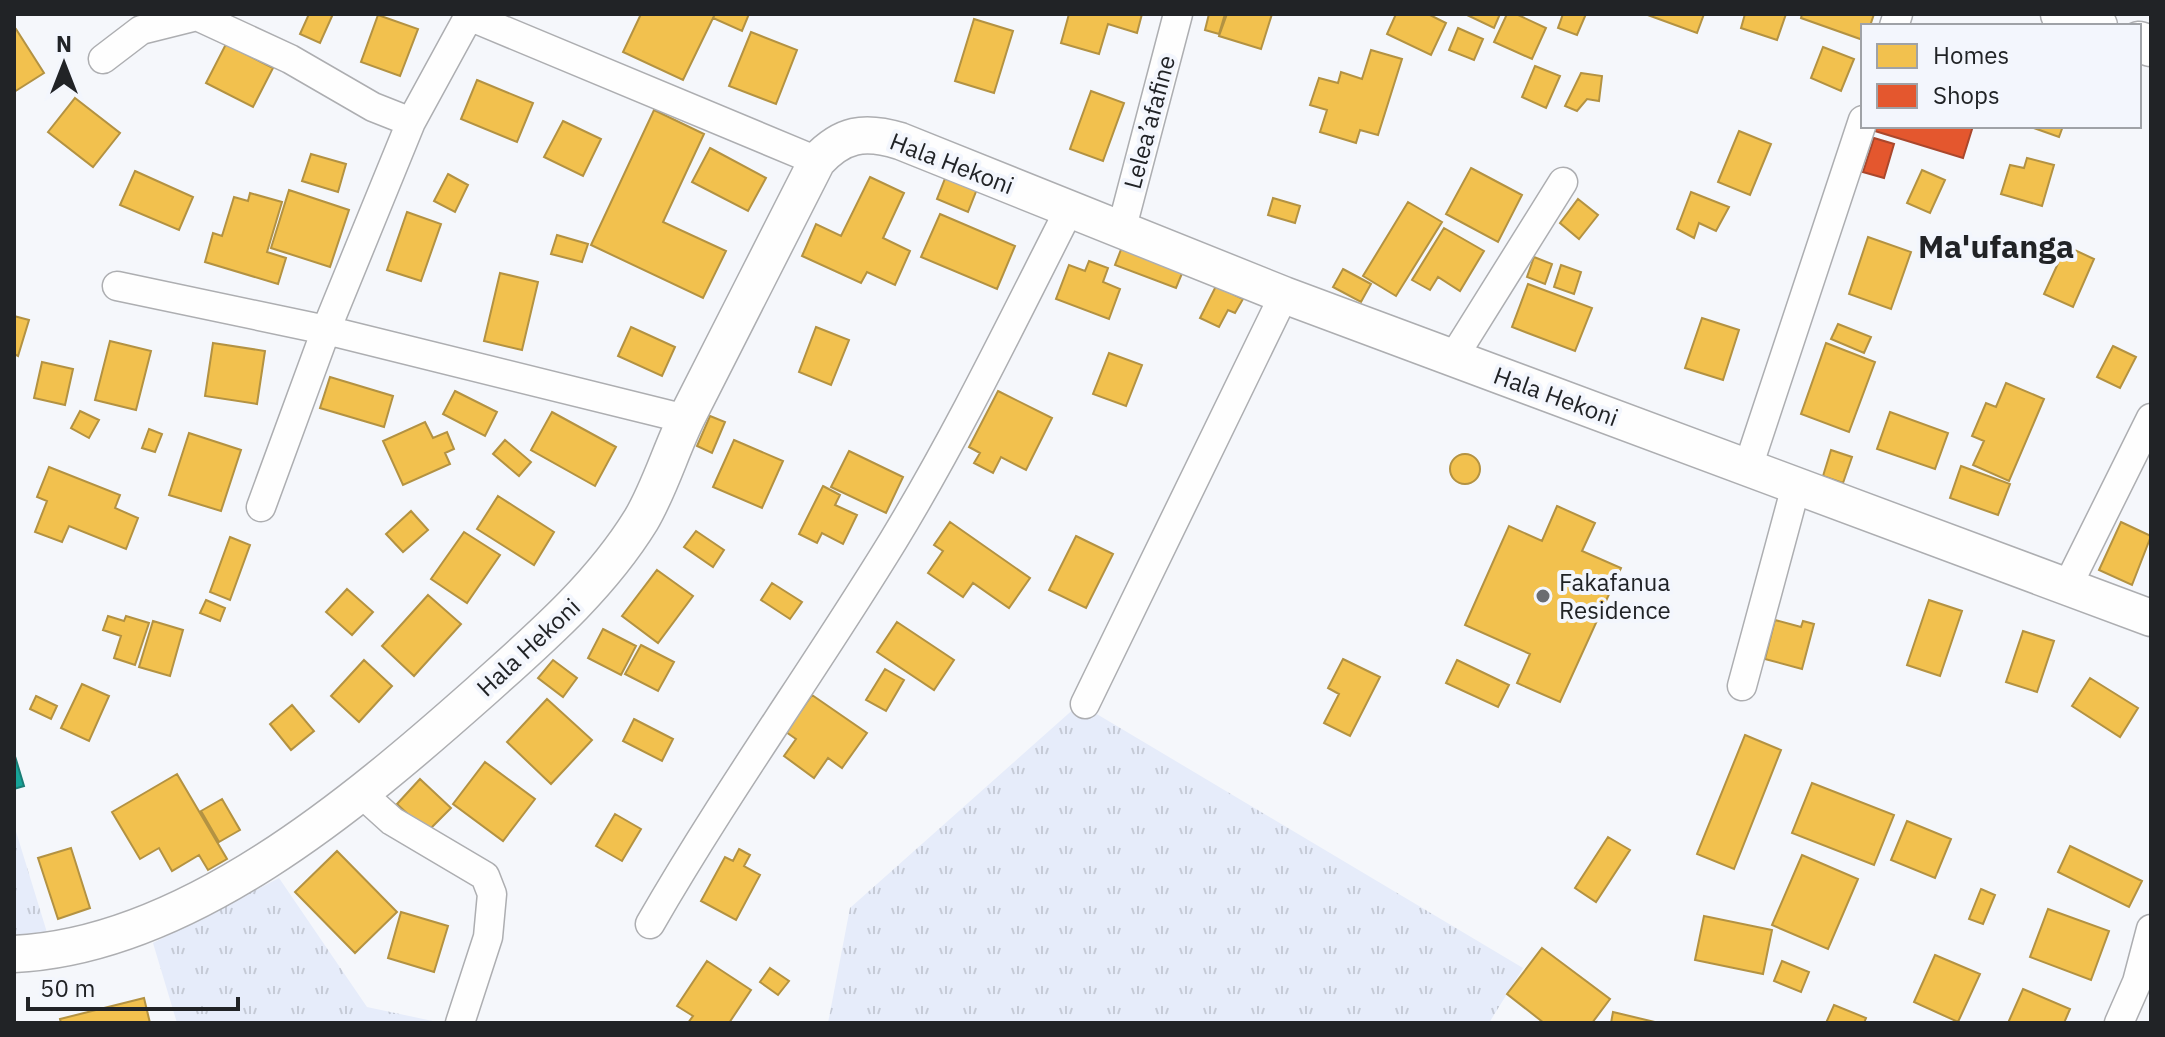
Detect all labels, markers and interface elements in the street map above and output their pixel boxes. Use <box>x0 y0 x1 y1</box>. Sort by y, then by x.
north arrow <box>24 24 104 104</box>
legend <box>1861 24 2141 128</box>
text: N <box>56 29 72 58</box>
text: Homes <box>1933 39 2009 71</box>
street label: Lelea’afafine <box>1116 52 1182 192</box>
text: Shops <box>1933 79 2000 111</box>
street label: Hala Hekoni <box>885 125 1019 201</box>
district label: Ma'ufanga <box>1918 225 2074 267</box>
street label: Hala Hekoni <box>1489 359 1623 433</box>
place label: Fakafanua Residence <box>1559 566 1671 626</box>
marker: Fakafanua Residence <box>1534 587 1552 605</box>
street label: Hala Hekoni <box>469 591 587 703</box>
scale bar <box>28 961 238 1011</box>
text: 50 m <box>40 972 95 1004</box>

